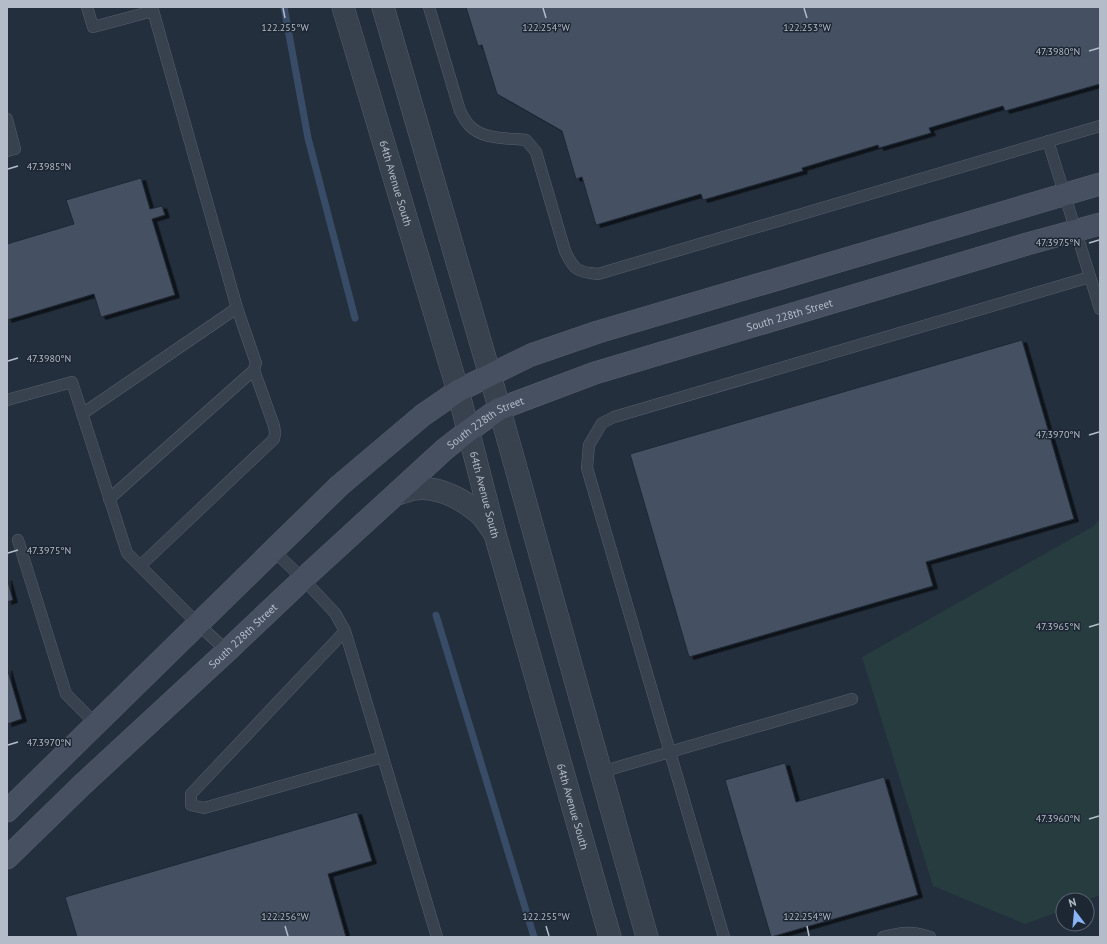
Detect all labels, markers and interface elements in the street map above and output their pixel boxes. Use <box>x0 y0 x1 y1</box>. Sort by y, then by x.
text: 122.255°W <box>261 21 309 34</box>
text: 122.254°W <box>522 21 570 34</box>
text: 122.253°W <box>783 21 831 34</box>
text: 47.3980°N <box>1036 45 1080 58</box>
street label: 64th Avenue South <box>376 139 415 228</box>
text: 47.3985°N <box>27 160 71 173</box>
text: 47.3975°N <box>1036 236 1080 249</box>
street label: South 228th Street <box>745 295 834 334</box>
text: 47.3980°N <box>27 352 71 365</box>
street label: South 228th Street <box>444 393 526 452</box>
text: 47.3970°N <box>1036 428 1080 441</box>
street label: 64th Avenue South <box>467 450 503 540</box>
text: 47.3975°N <box>27 544 71 557</box>
street label: South 228th Street <box>206 600 280 672</box>
text: 47.3965°N <box>1036 620 1080 633</box>
text: 47.3970°N <box>27 736 71 749</box>
street label: 64th Avenue South <box>554 762 592 851</box>
text: 47.3960°N <box>1036 812 1080 825</box>
north arrow <box>1055 892 1095 932</box>
text: N <box>1067 895 1078 910</box>
text: 122.256°W <box>261 910 309 923</box>
text: 122.255°W <box>522 910 570 923</box>
text: 122.254°W <box>783 910 831 923</box>

